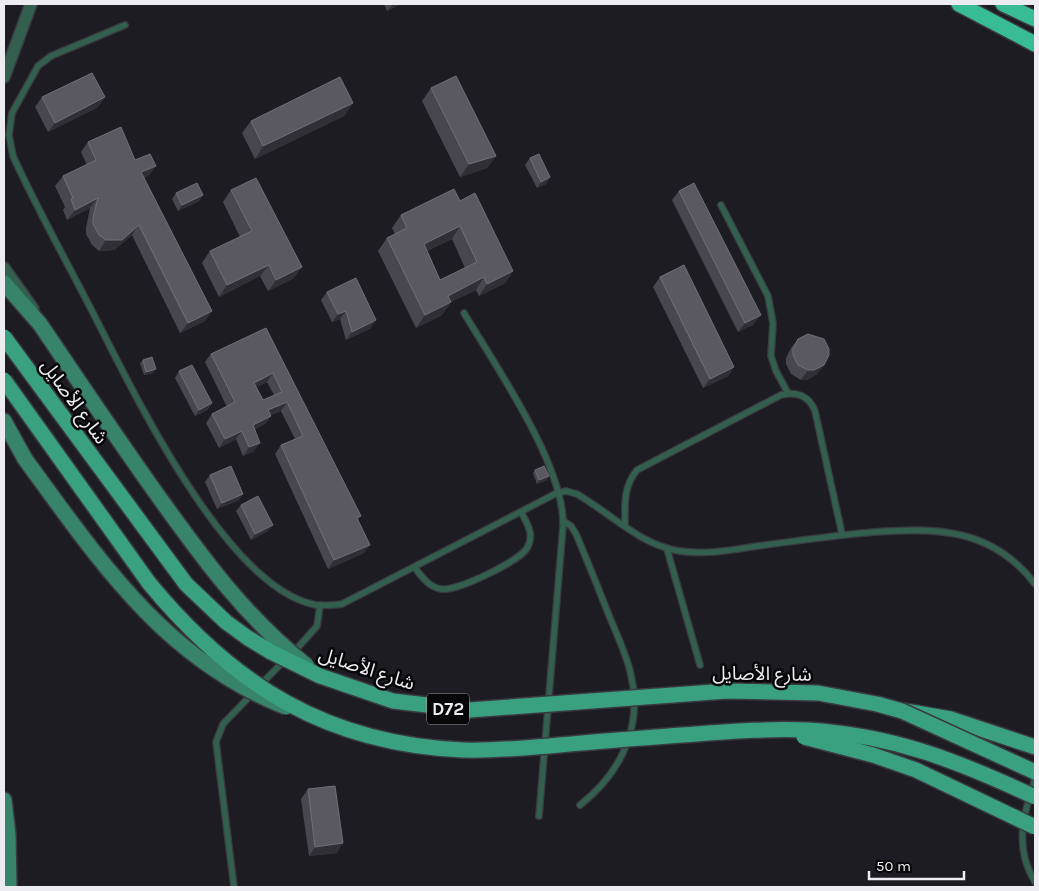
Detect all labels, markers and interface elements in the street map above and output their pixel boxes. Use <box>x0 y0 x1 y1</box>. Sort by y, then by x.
street label: شارع الأصايل <box>34 355 112 449</box>
street label: شارع الأصايل <box>315 643 417 697</box>
street label: شارع الأصايل <box>712 662 812 688</box>
road number: D72 <box>427 694 469 724</box>
scale bar <box>869 848 964 880</box>
text: 50 m <box>876 857 911 875</box>

